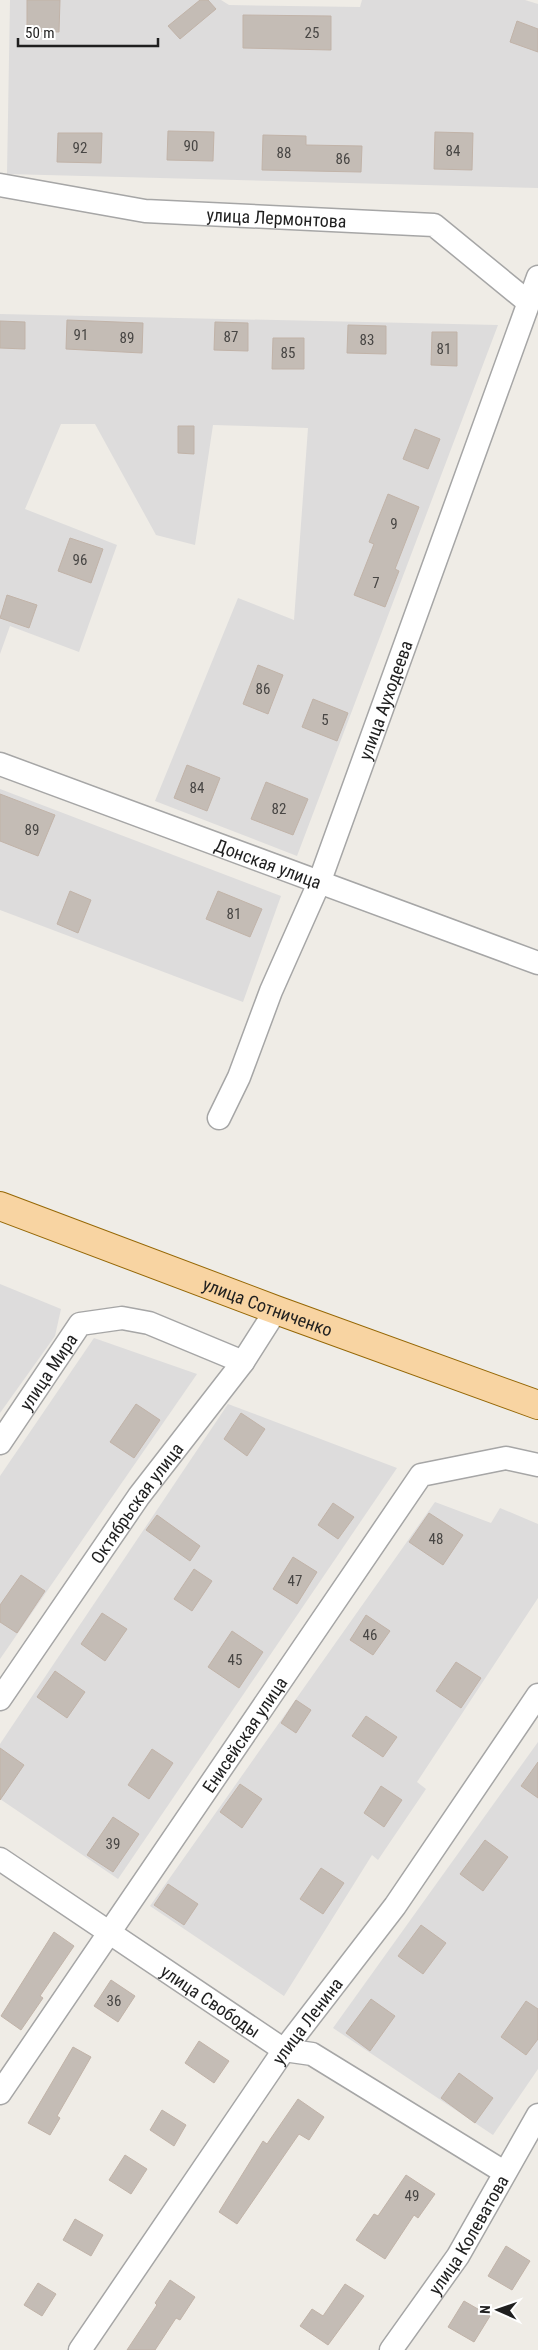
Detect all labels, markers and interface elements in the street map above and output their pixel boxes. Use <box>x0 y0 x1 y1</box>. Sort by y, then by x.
scale bar <box>18 15 158 47</box>
text: 50 m <box>25 24 55 42</box>
house number: 25 <box>305 24 319 42</box>
house number: 90 <box>184 137 198 155</box>
house number: 92 <box>73 139 87 157</box>
house number: 84 <box>446 142 460 160</box>
house number: 88 <box>277 144 291 162</box>
house number: 86 <box>336 150 350 168</box>
street label: улица Лермонтова <box>206 203 347 231</box>
house number: 91 <box>74 326 88 344</box>
house number: 87 <box>224 328 238 346</box>
house number: 89 <box>120 329 134 347</box>
house number: 83 <box>360 331 374 349</box>
house number: 81 <box>437 340 451 358</box>
house number: 85 <box>281 344 295 362</box>
house number: 9 <box>390 515 398 533</box>
house number: 96 <box>73 551 87 569</box>
house number: 7 <box>372 574 380 592</box>
street label: улица Ауходеева <box>354 638 416 763</box>
house number: 86 <box>256 680 270 698</box>
house number: 5 <box>321 711 329 729</box>
house number: 84 <box>190 779 204 797</box>
house number: 82 <box>272 800 286 818</box>
house number: 89 <box>25 821 39 839</box>
street label: Донская улица <box>212 834 324 893</box>
house number: 81 <box>227 905 241 923</box>
street label: улица Сотниченко <box>200 1273 335 1340</box>
street label: улица Мира <box>15 1329 81 1414</box>
street label: Октябрьская улица <box>86 1438 187 1567</box>
house number: 48 <box>429 1530 443 1548</box>
house number: 47 <box>288 1572 302 1590</box>
house number: 46 <box>363 1626 377 1644</box>
house number: 45 <box>228 1651 242 1669</box>
street label: Енисейская улица <box>198 1673 291 1796</box>
house number: 39 <box>106 1835 120 1853</box>
street label: улица Свободы <box>157 1960 264 2042</box>
street label: улица Ленина <box>267 1973 347 2068</box>
house number: 36 <box>107 1992 121 2010</box>
street label: улица Колеватова <box>424 2171 512 2298</box>
house number: 49 <box>405 2187 419 2205</box>
north arrow <box>473 2285 523 2335</box>
text: N <box>477 2305 493 2314</box>

